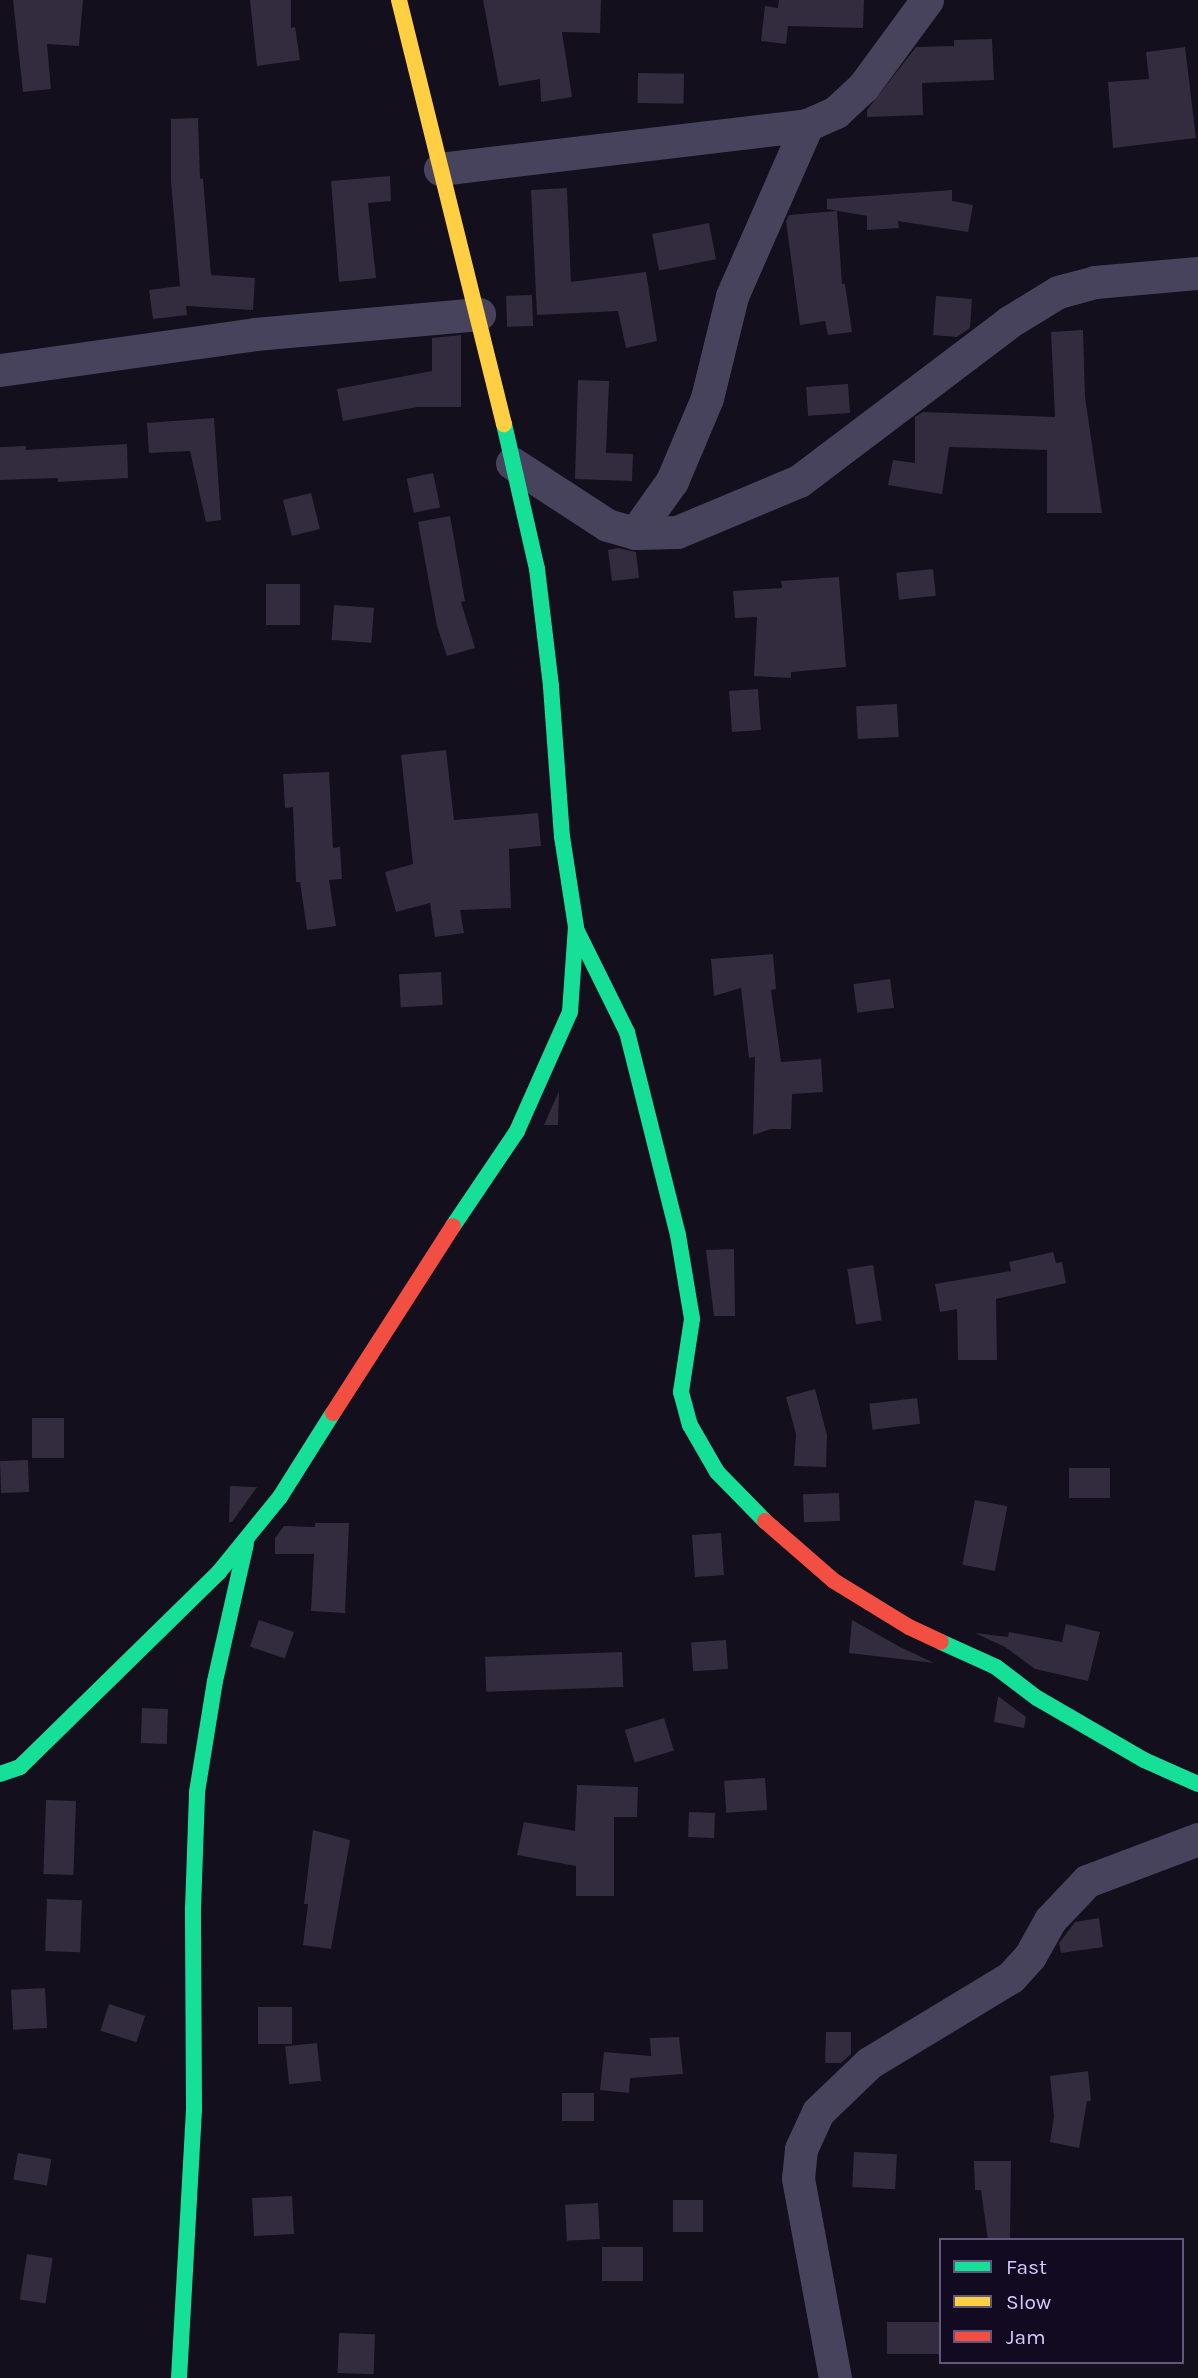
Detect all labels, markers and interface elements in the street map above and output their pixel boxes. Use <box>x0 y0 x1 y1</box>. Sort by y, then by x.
legend <box>939 2238 1184 2364</box>
text: Fast <box>1006 2255 1047 2279</box>
text: Slow <box>1006 2290 1051 2314</box>
text: Jam <box>1006 2325 1046 2349</box>

